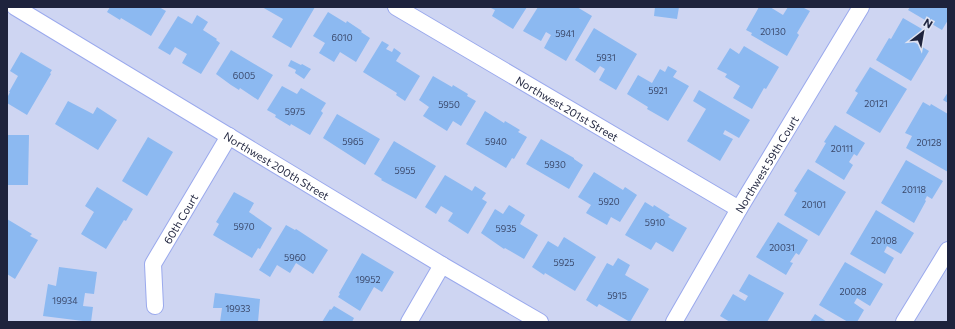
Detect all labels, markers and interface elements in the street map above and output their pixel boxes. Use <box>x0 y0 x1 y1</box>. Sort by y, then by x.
north arrow <box>903 12 943 52</box>
text: N <box>922 15 935 31</box>
house number: 20130 <box>760 26 786 37</box>
house number: 5941 <box>555 28 575 39</box>
house number: 6010 <box>331 32 353 43</box>
house number: 5931 <box>596 52 616 63</box>
house number: 6005 <box>233 70 255 81</box>
street label: Northwest 201st Street <box>514 73 621 143</box>
house number: 5921 <box>648 85 668 96</box>
house number: 20121 <box>864 98 888 109</box>
house number: 5950 <box>438 99 460 110</box>
house number: 5975 <box>285 106 305 117</box>
street label: Northwest 59th Court <box>732 113 801 215</box>
street label: Northwest 200th Street <box>222 129 332 202</box>
house number: 5965 <box>342 136 364 147</box>
house number: 5940 <box>485 136 507 147</box>
house number: 20128 <box>916 137 942 148</box>
house number: 20111 <box>831 143 853 154</box>
house number: 5930 <box>544 159 566 170</box>
house number: 5955 <box>395 165 415 176</box>
house number: 20118 <box>902 184 926 195</box>
street label: 60th Court <box>160 191 200 246</box>
house number: 5920 <box>598 196 620 207</box>
house number: 20101 <box>802 199 826 210</box>
house number: 5910 <box>645 217 665 228</box>
house number: 5970 <box>233 221 255 232</box>
house number: 5935 <box>496 223 516 234</box>
house number: 20108 <box>871 235 897 246</box>
house number: 20031 <box>769 242 795 253</box>
house number: 5960 <box>284 252 306 263</box>
house number: 5925 <box>554 257 574 268</box>
house number: 19952 <box>356 274 380 285</box>
house number: 20028 <box>839 286 867 297</box>
house number: 5915 <box>607 290 627 301</box>
house number: 19934 <box>52 295 78 306</box>
house number: 19933 <box>226 303 251 314</box>

